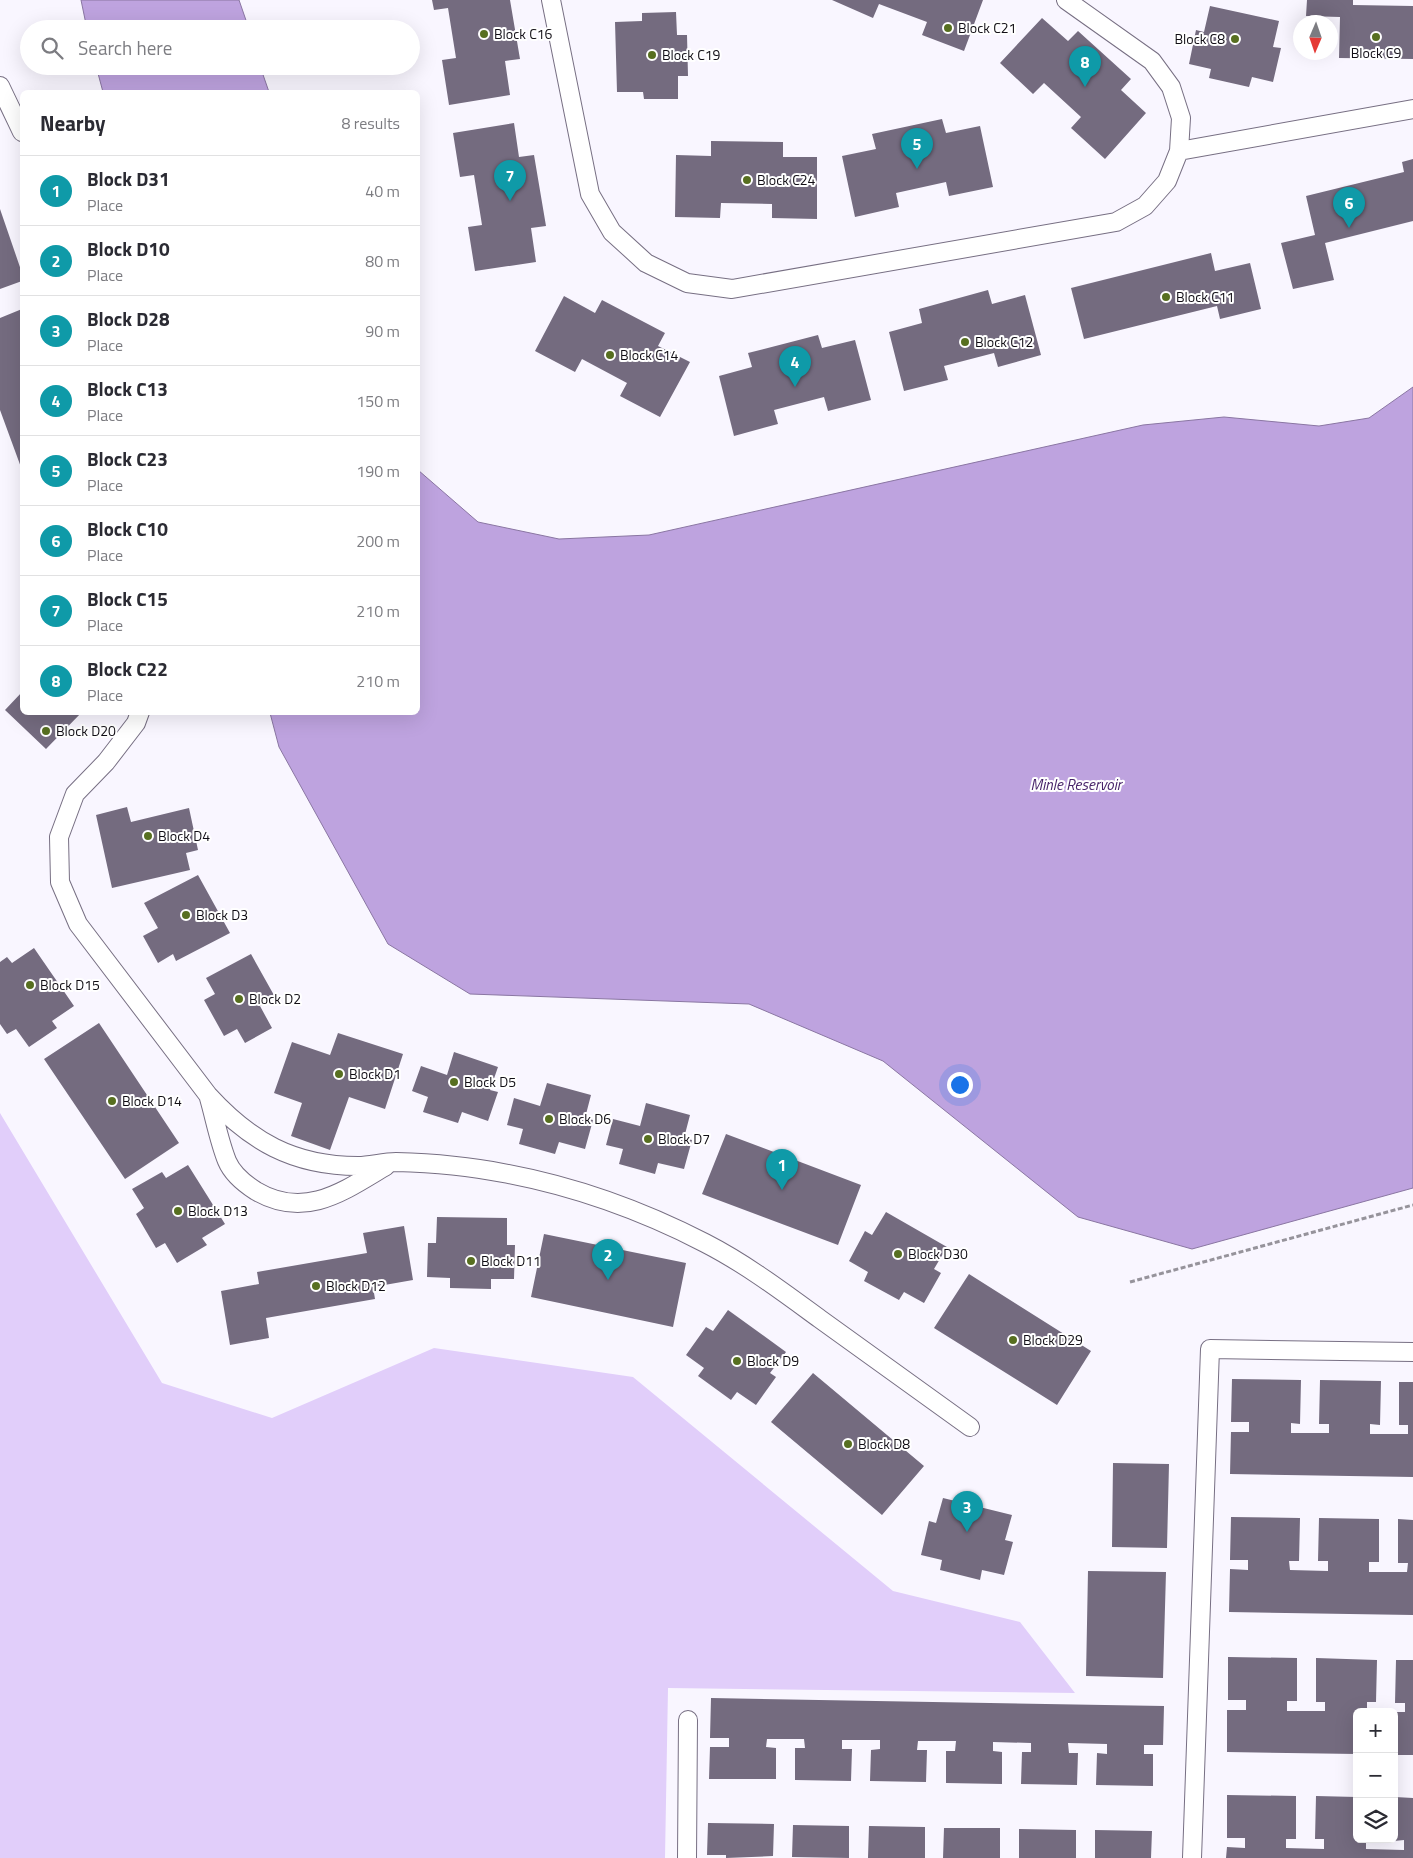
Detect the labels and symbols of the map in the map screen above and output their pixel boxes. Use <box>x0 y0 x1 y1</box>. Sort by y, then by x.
north arrow <box>1293 15 1338 60</box>
place label: Block C21 <box>958 17 1016 38</box>
marker: Block C21 <box>942 22 954 34</box>
place label: Block C16 <box>494 23 553 44</box>
marker: Block C16 <box>478 28 490 40</box>
place label: Block C8 <box>1174 28 1225 49</box>
marker: Block C9 <box>1370 31 1382 43</box>
marker: Block C8 <box>1229 33 1241 45</box>
place label: Block C9 <box>1351 42 1401 63</box>
place label: Block C19 <box>662 44 721 65</box>
pin: 8 <box>1069 46 1101 87</box>
marker: Block C19 <box>646 49 658 61</box>
pin: 5 <box>901 128 933 169</box>
pin: 7 <box>494 160 526 201</box>
place label: Block C24 <box>757 169 816 190</box>
marker: Block C24 <box>741 174 753 186</box>
pin: 6 <box>1333 187 1365 228</box>
place label: Block C11 <box>1176 286 1234 307</box>
marker: Block C11 <box>1160 291 1172 303</box>
place label: Block C12 <box>975 331 1033 352</box>
marker: Block C12 <box>959 336 971 348</box>
place label: Block C14 <box>620 344 679 365</box>
pin: 4 <box>779 346 811 387</box>
marker: Block C14 <box>604 349 616 361</box>
place label: Block D20 <box>56 720 116 741</box>
marker: Block D20 <box>40 725 52 737</box>
water label: Minle Reservoir <box>1031 773 1124 796</box>
place label: Block D4 <box>158 825 210 846</box>
marker: Block D4 <box>142 830 154 842</box>
place label: Block D3 <box>196 904 248 925</box>
marker: Block D3 <box>180 909 192 921</box>
place label: Block D15 <box>40 974 100 995</box>
marker: Block D15 <box>24 979 36 991</box>
place label: Block D2 <box>249 988 301 1009</box>
marker: Block D2 <box>233 993 245 1005</box>
place label: Block D1 <box>349 1063 401 1084</box>
marker: Block D1 <box>333 1068 345 1080</box>
place label: Block D5 <box>464 1071 516 1092</box>
your location <box>947 1072 973 1098</box>
marker: Block D5 <box>448 1076 460 1088</box>
place label: Block D14 <box>122 1090 182 1111</box>
marker: Block D14 <box>106 1095 118 1107</box>
place label: Block D6 <box>559 1108 611 1129</box>
marker: Block D6 <box>543 1113 555 1125</box>
place label: Block D7 <box>658 1128 710 1149</box>
marker: Block D7 <box>642 1133 654 1145</box>
pin: 1 <box>766 1149 798 1190</box>
place label: Block D13 <box>188 1200 248 1221</box>
marker: Block D13 <box>172 1205 184 1217</box>
pin: 2 <box>592 1239 624 1280</box>
place label: Block D30 <box>908 1243 968 1264</box>
marker: Block D30 <box>892 1248 904 1260</box>
place label: Block D11 <box>481 1250 541 1271</box>
marker: Block D11 <box>465 1255 477 1267</box>
place label: Block D12 <box>326 1275 386 1296</box>
marker: Block D12 <box>310 1280 322 1292</box>
place label: Block D29 <box>1023 1329 1083 1350</box>
marker: Block D29 <box>1007 1334 1019 1346</box>
place label: Block D9 <box>747 1350 799 1371</box>
marker: Block D9 <box>731 1355 743 1367</box>
place label: Block D8 <box>858 1433 910 1454</box>
marker: Block D8 <box>842 1438 854 1450</box>
pin: 3 <box>951 1491 983 1532</box>

